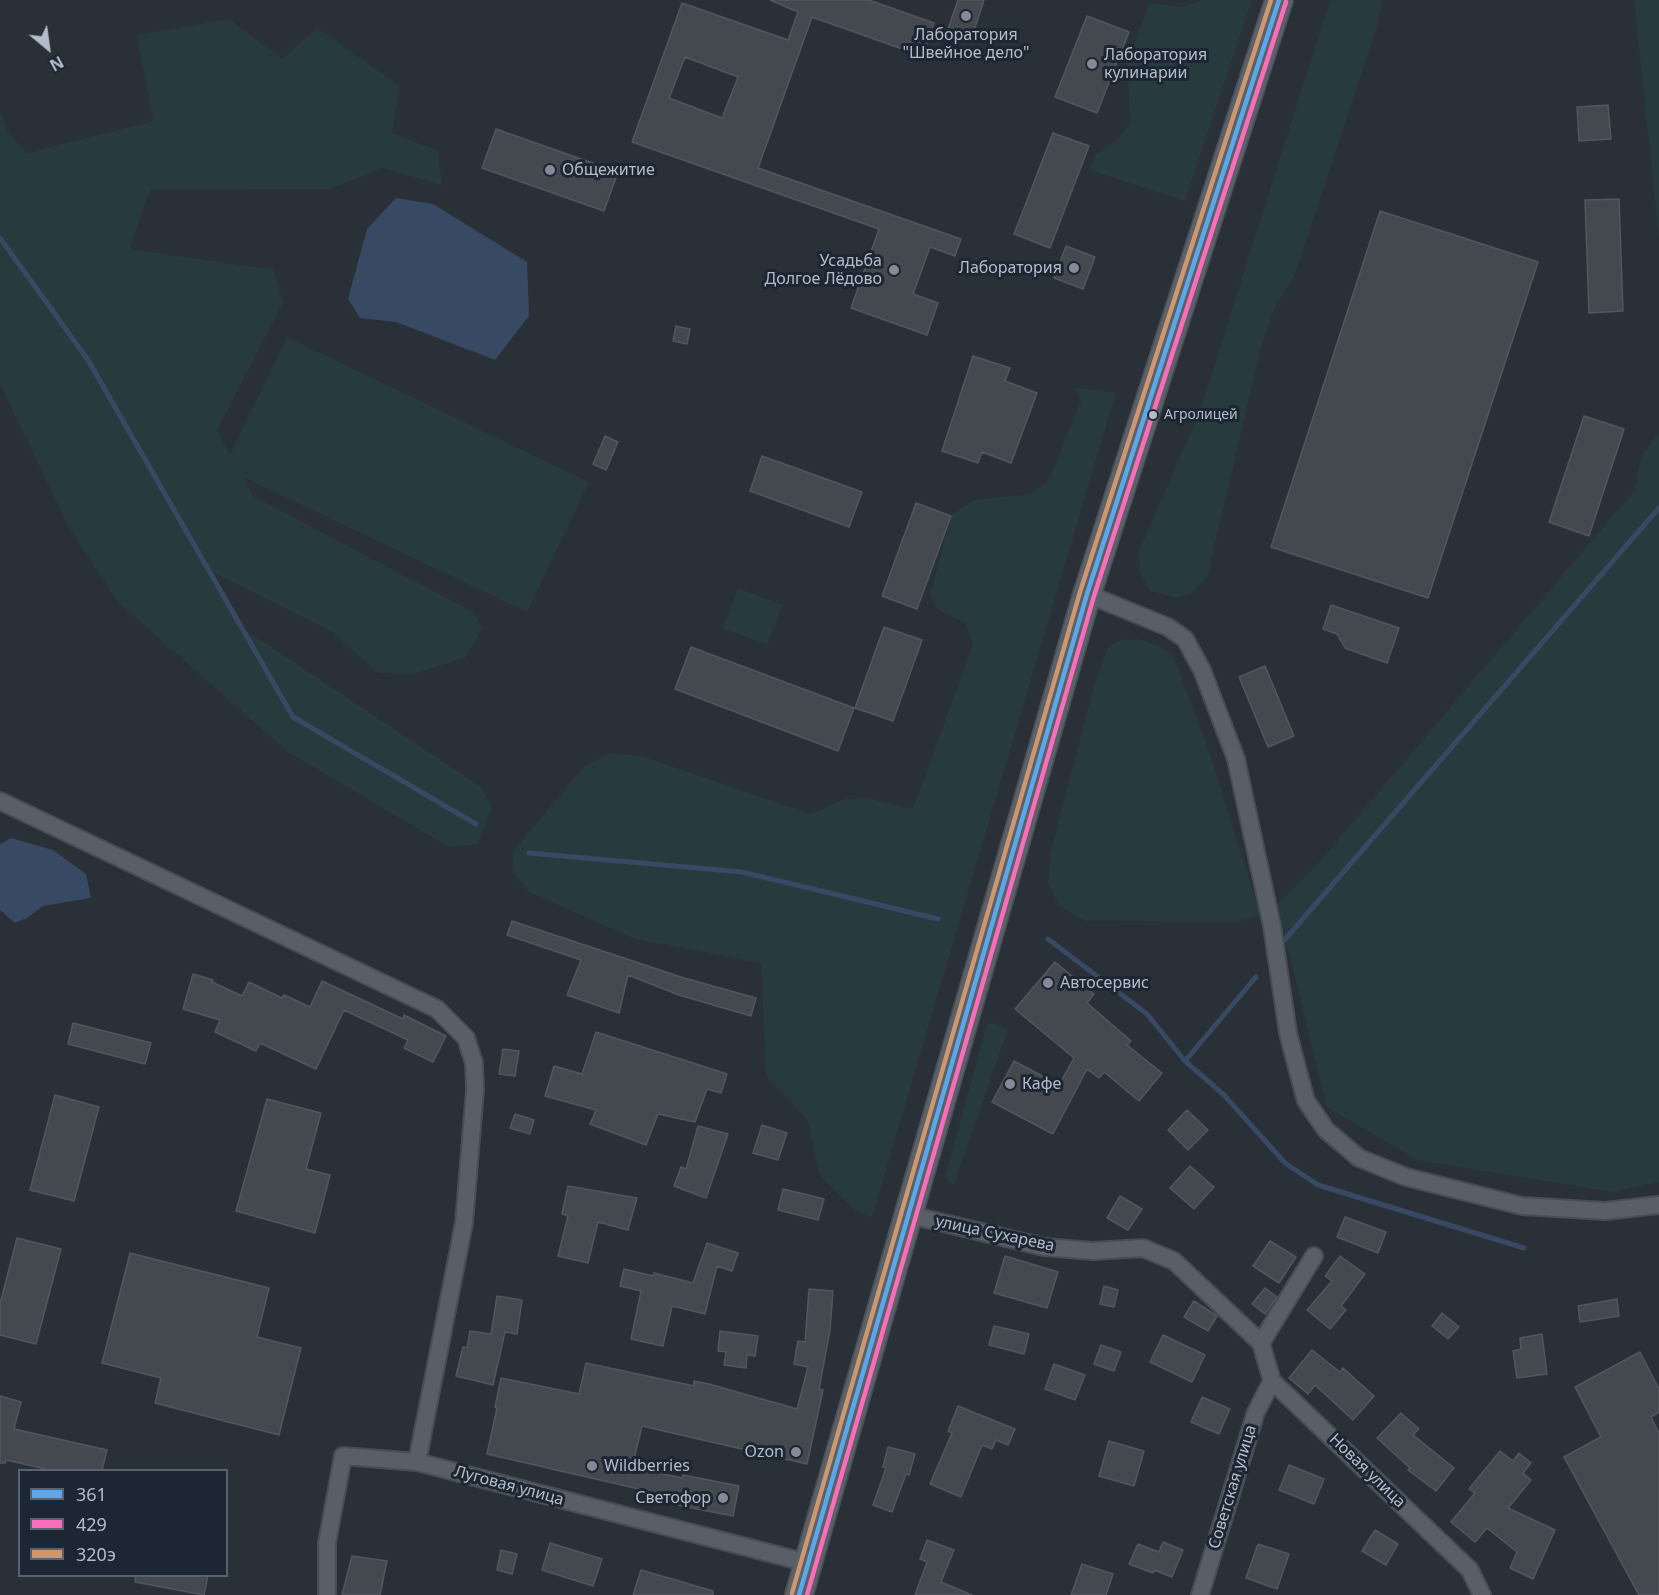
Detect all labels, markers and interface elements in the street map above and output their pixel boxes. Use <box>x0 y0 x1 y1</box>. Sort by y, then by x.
marker: Лаборатория "Швейное дело" <box>959 9 973 23</box>
north arrow <box>18 18 78 78</box>
place label: Лаборатория "Швейное дело" <box>902 25 1030 63</box>
place label: Лаборатория кулинарии <box>1104 45 1207 83</box>
text: N <box>46 51 68 77</box>
marker: Лаборатория кулинарии <box>1085 57 1099 71</box>
place label: Общежитие <box>562 160 655 180</box>
marker: Общежитие <box>543 163 557 177</box>
place label: Усадьба Долгое Лёдово <box>765 251 882 289</box>
place label: Лаборатория <box>959 258 1062 278</box>
marker: Лаборатория <box>1067 261 1081 275</box>
marker: Усадьба Долгое Лёдово <box>887 263 901 277</box>
place label: Агролицей <box>1164 407 1238 423</box>
marker: Агролицей <box>1147 409 1159 421</box>
place label: Автосервис <box>1060 973 1149 993</box>
marker: Автосервис <box>1041 976 1055 990</box>
place label: Кафе <box>1022 1074 1061 1094</box>
marker: Кафе <box>1003 1077 1017 1091</box>
street label: улица Сухарева <box>934 1212 1056 1256</box>
street label: Советская улица <box>1205 1423 1261 1551</box>
street label: Новая улица <box>1325 1430 1409 1512</box>
place label: Ozon <box>744 1442 784 1462</box>
marker: Ozon <box>789 1445 803 1459</box>
place label: Wildberries <box>604 1456 690 1476</box>
marker: Wildberries <box>585 1459 599 1473</box>
street label: Луговая улица <box>452 1462 566 1510</box>
legend <box>18 1469 228 1577</box>
text: 361 <box>76 1482 107 1506</box>
place label: Светофор <box>635 1488 711 1508</box>
marker: Светофор <box>716 1491 730 1505</box>
text: 429 <box>76 1512 107 1536</box>
text: 320э <box>76 1542 116 1566</box>

